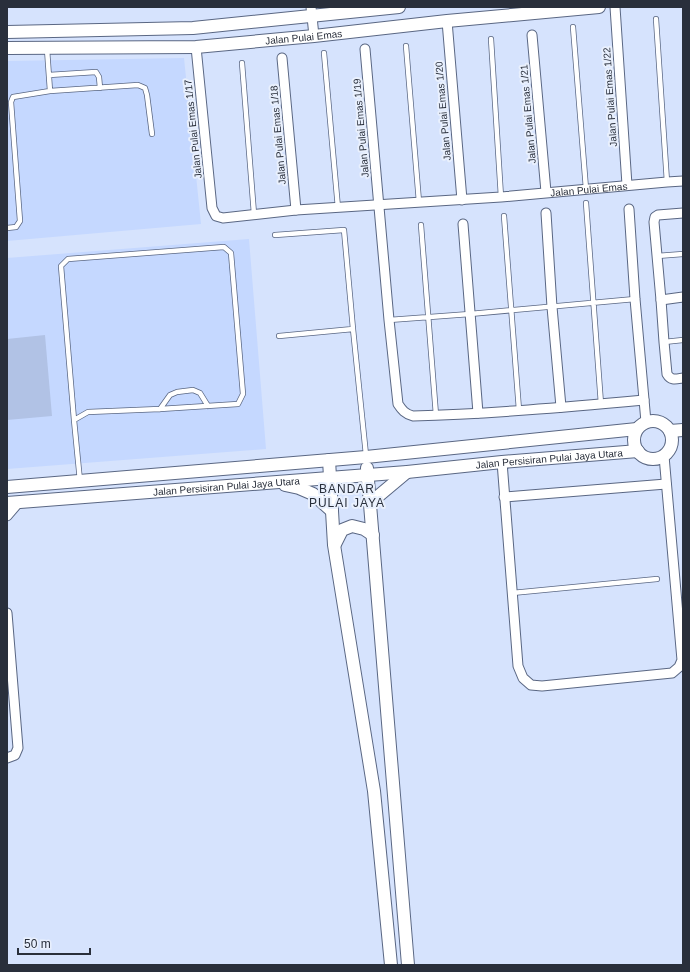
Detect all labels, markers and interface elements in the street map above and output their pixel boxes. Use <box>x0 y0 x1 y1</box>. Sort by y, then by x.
street label: Jalan Pulai Emas <box>265 27 343 46</box>
street label: Jalan Pulai Emas 1/22 <box>601 47 619 147</box>
street label: Jalan Pulai Emas 1/20 <box>433 61 453 161</box>
street label: Jalan Pulai Emas 1/21 <box>518 64 538 164</box>
street label: Jalan Pulai Emas 1/19 <box>351 78 371 178</box>
street label: Jalan Pulai Emas 1/17 <box>182 79 204 179</box>
street label: Jalan Pulai Emas 1/18 <box>268 85 288 185</box>
street label: Jalan Pulai Emas <box>550 180 628 198</box>
street label: Jalan Persisiran Pulai Jaya Utara <box>475 447 623 470</box>
street label: Jalan Persisiran Pulai Jaya Utara <box>152 475 301 497</box>
district label: BANDAR PULAI JAYA <box>309 482 385 510</box>
scale bar <box>18 930 90 956</box>
text: 50 m <box>24 937 51 951</box>

